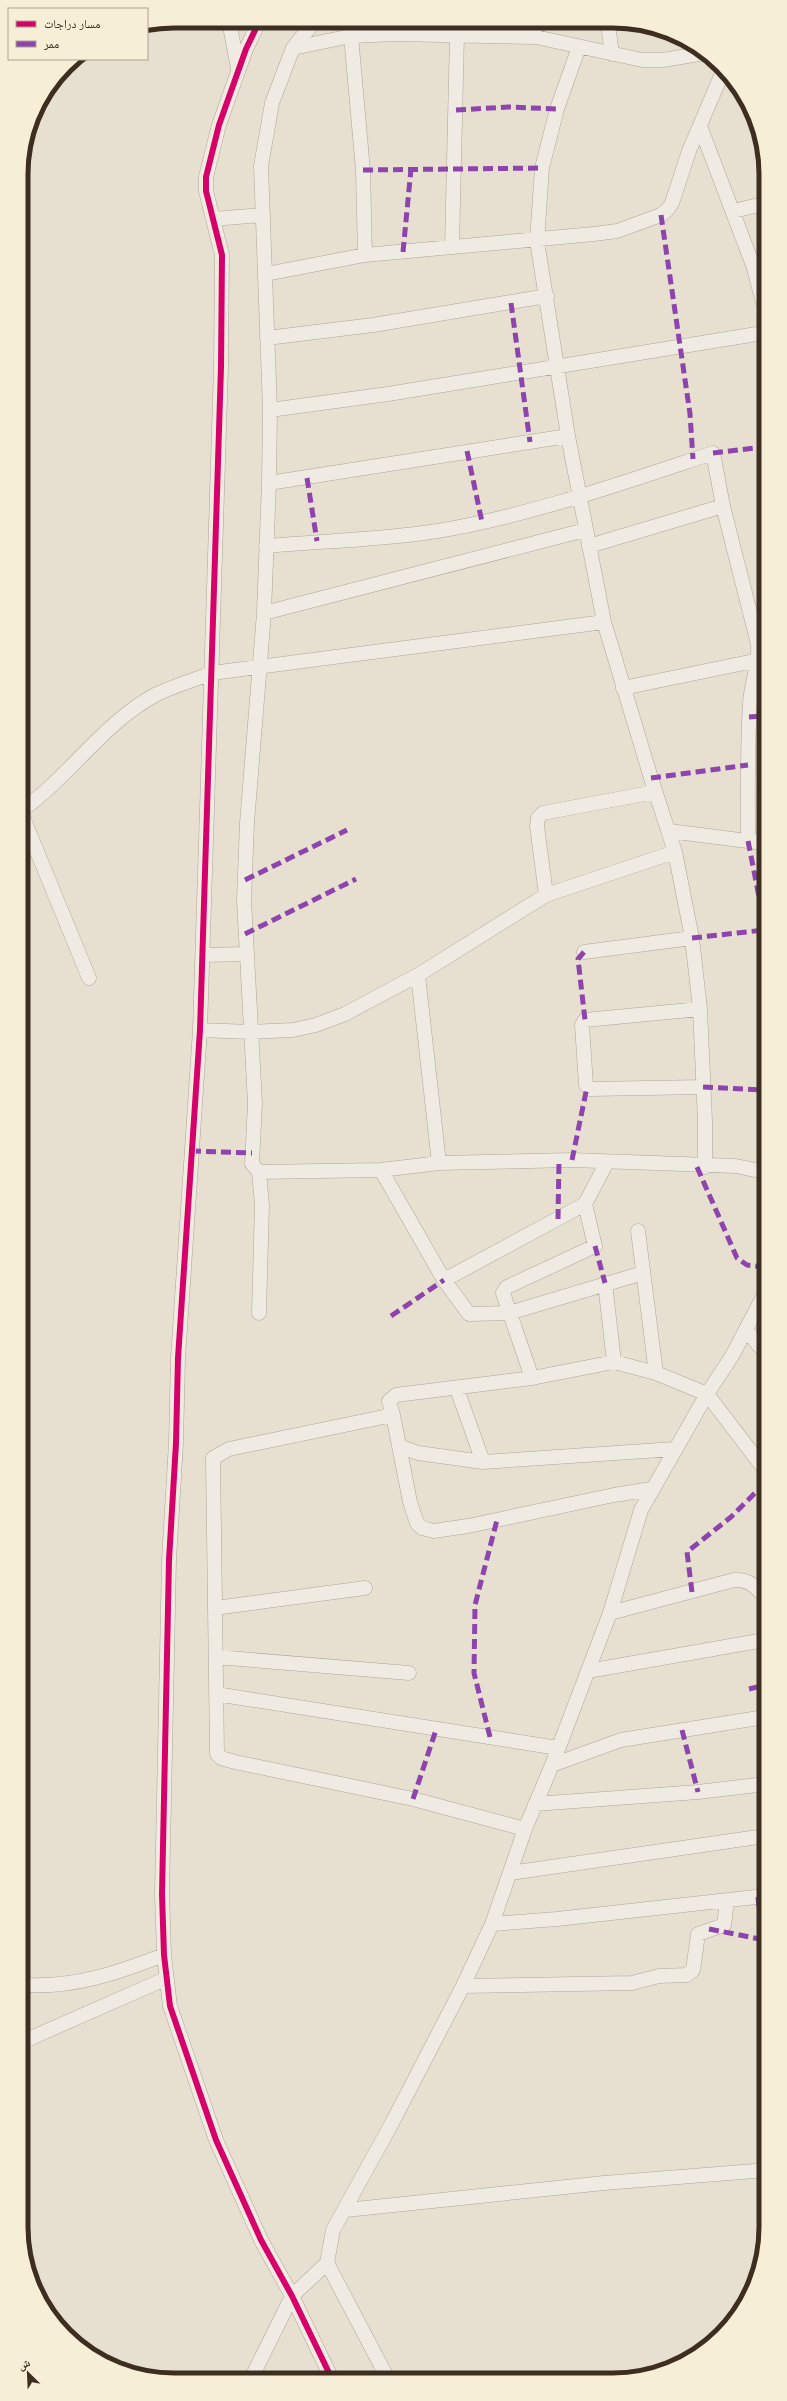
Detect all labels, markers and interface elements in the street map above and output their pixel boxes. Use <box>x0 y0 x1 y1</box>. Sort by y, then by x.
legend <box>8 8 148 60</box>
text: مسار دراجات <box>44 17 101 31</box>
text: ممر <box>43 37 59 51</box>
north arrow <box>8 2353 48 2393</box>
text: ش <box>16 2356 33 2374</box>

